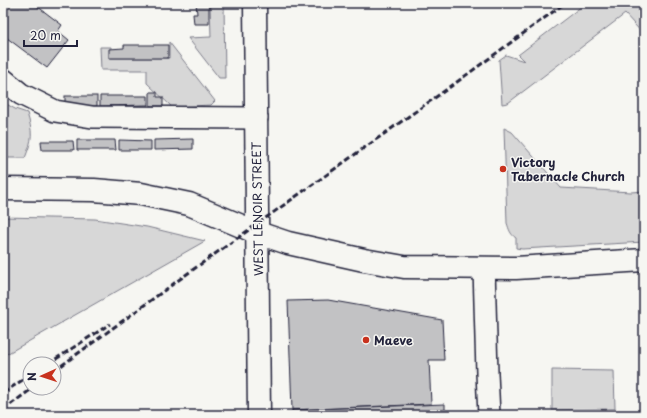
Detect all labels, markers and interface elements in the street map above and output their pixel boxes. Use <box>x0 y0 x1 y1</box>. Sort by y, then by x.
scale bar <box>24 22 77 48</box>
text: 20 m <box>30 26 61 44</box>
street label: WEST LENOIR STREET <box>247 141 267 276</box>
place label: Victory Tabernacle Church <box>511 153 625 185</box>
marker: Victory Tabernacle Church <box>498 164 508 174</box>
place label: Maeve <box>374 331 413 349</box>
marker: Maeve <box>361 335 371 345</box>
north arrow <box>22 356 62 396</box>
text: N <box>23 371 40 381</box>

